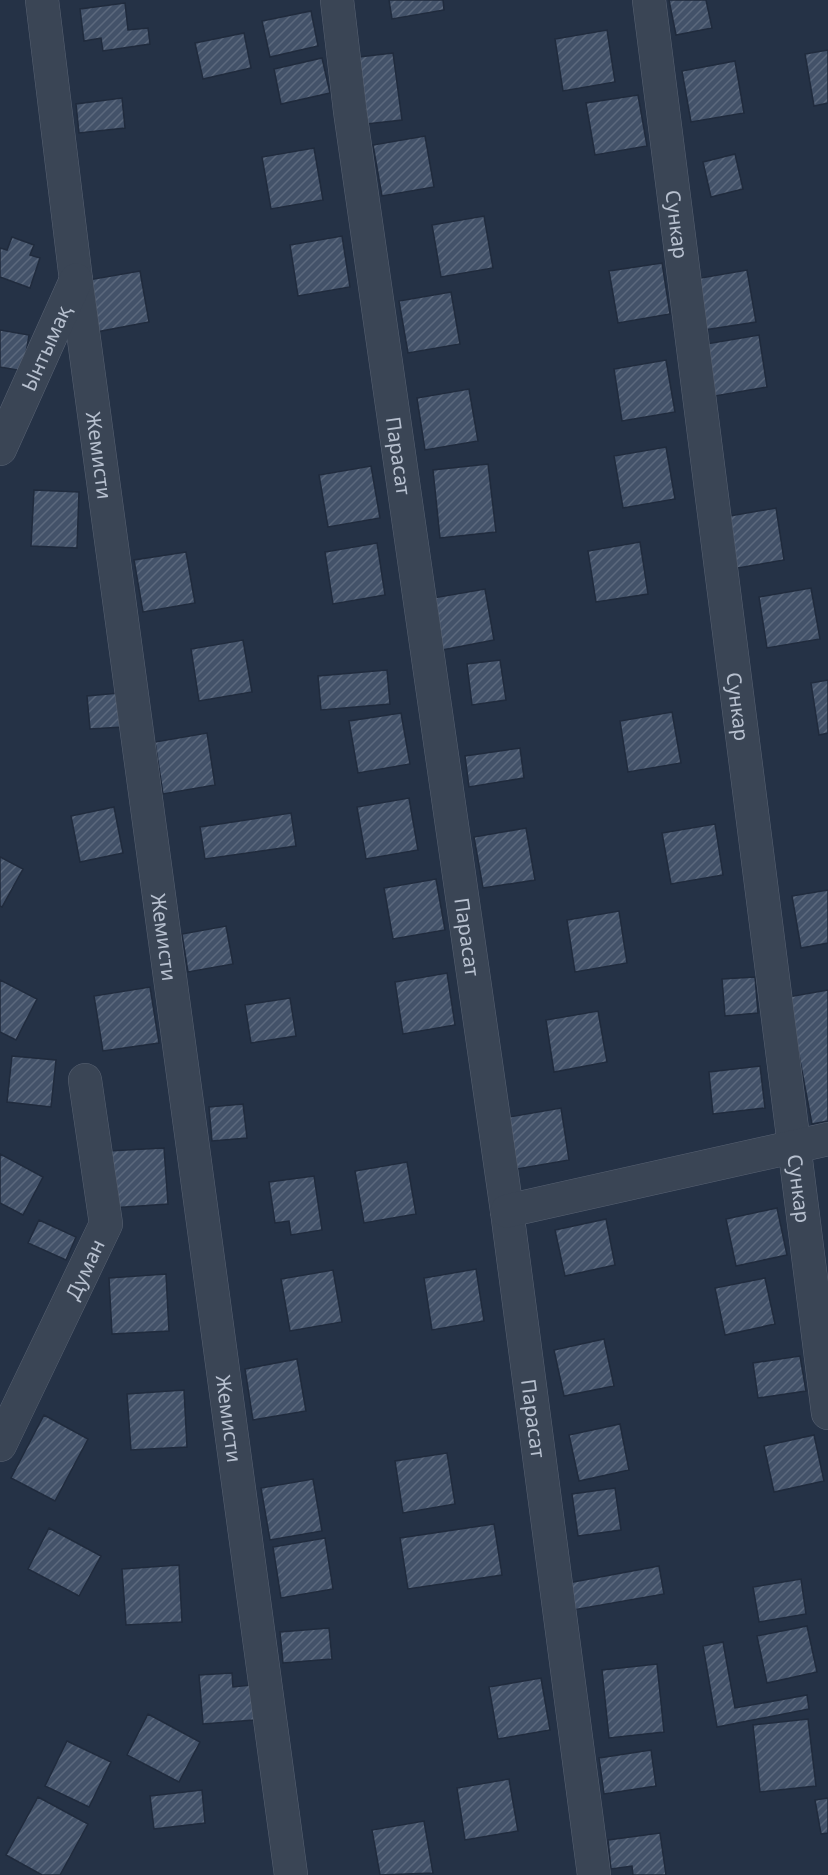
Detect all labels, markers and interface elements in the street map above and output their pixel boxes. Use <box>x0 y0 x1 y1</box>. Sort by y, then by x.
street label: Сункар <box>660 188 695 260</box>
street label: Ынтымақ <box>14 301 77 395</box>
street label: Жемисти <box>80 410 119 501</box>
street label: Парасат <box>380 415 418 497</box>
street label: Сункар <box>721 671 756 742</box>
street label: Жемисти <box>145 892 184 982</box>
street label: Парасат <box>449 896 487 978</box>
street label: Сункар <box>782 1153 817 1224</box>
street label: Думан <box>58 1234 110 1304</box>
street label: Жемисти <box>210 1373 249 1464</box>
street label: Парасат <box>516 1377 553 1459</box>

